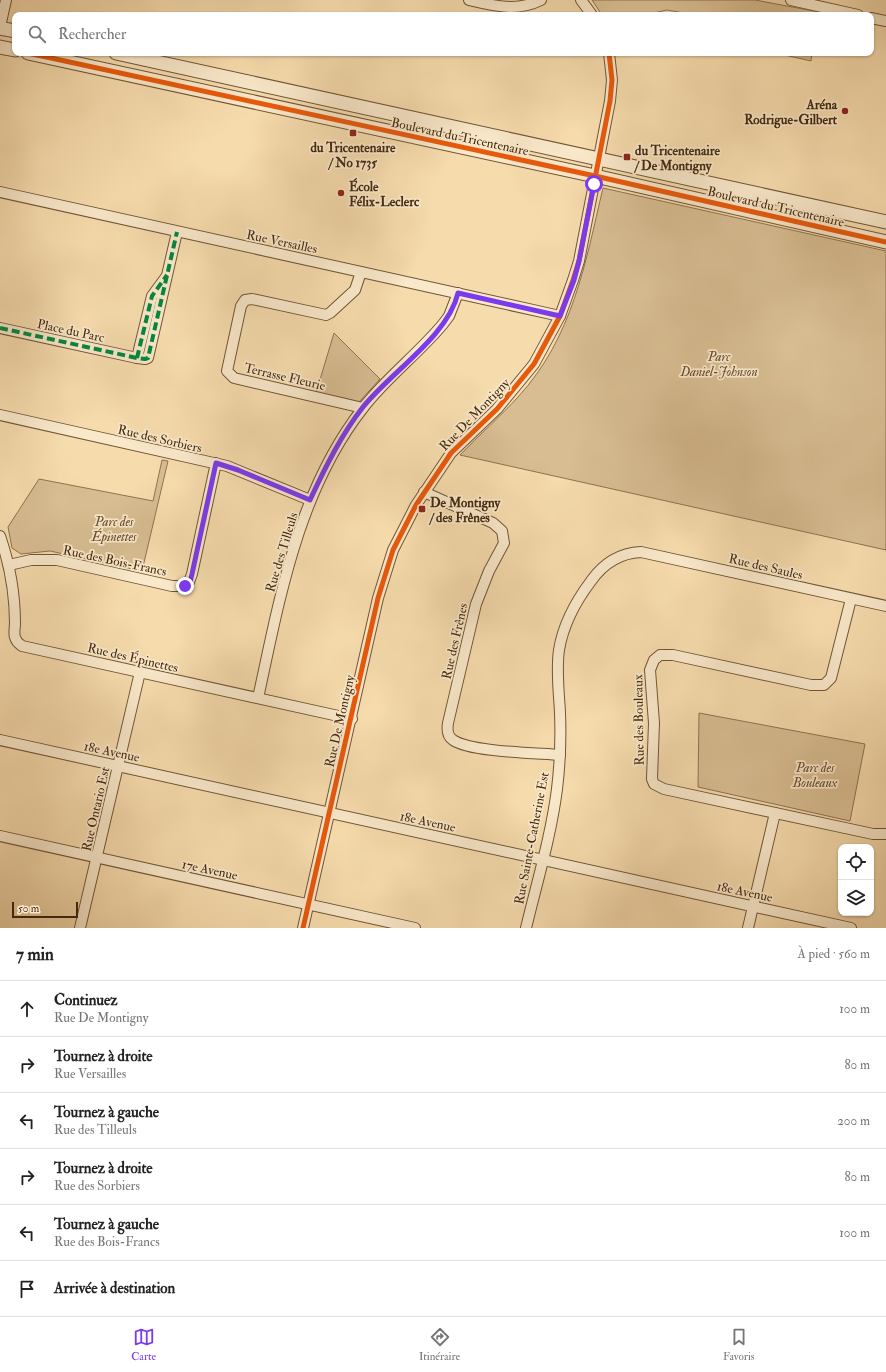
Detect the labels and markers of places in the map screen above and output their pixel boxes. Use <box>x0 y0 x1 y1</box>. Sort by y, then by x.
place label: Aréna Rodrigue-Gilbert <box>744 97 838 129</box>
marker: Aréna Rodrigue-Gilbert <box>840 106 850 116</box>
marker: du Tricentenaire / No 1735 <box>348 128 358 138</box>
place label: du Tricentenaire / No 1735 <box>310 140 396 171</box>
place label: du Tricentenaire / De Montigny <box>633 143 721 175</box>
marker: du Tricentenaire / De Montigny <box>622 152 632 162</box>
place label: École Félix-Leclerc <box>349 177 420 210</box>
marker: École Félix-Leclerc <box>336 188 346 198</box>
place label: De Montigny / des Frênes <box>428 495 502 526</box>
marker: De Montigny / des Frênes <box>417 504 427 514</box>

